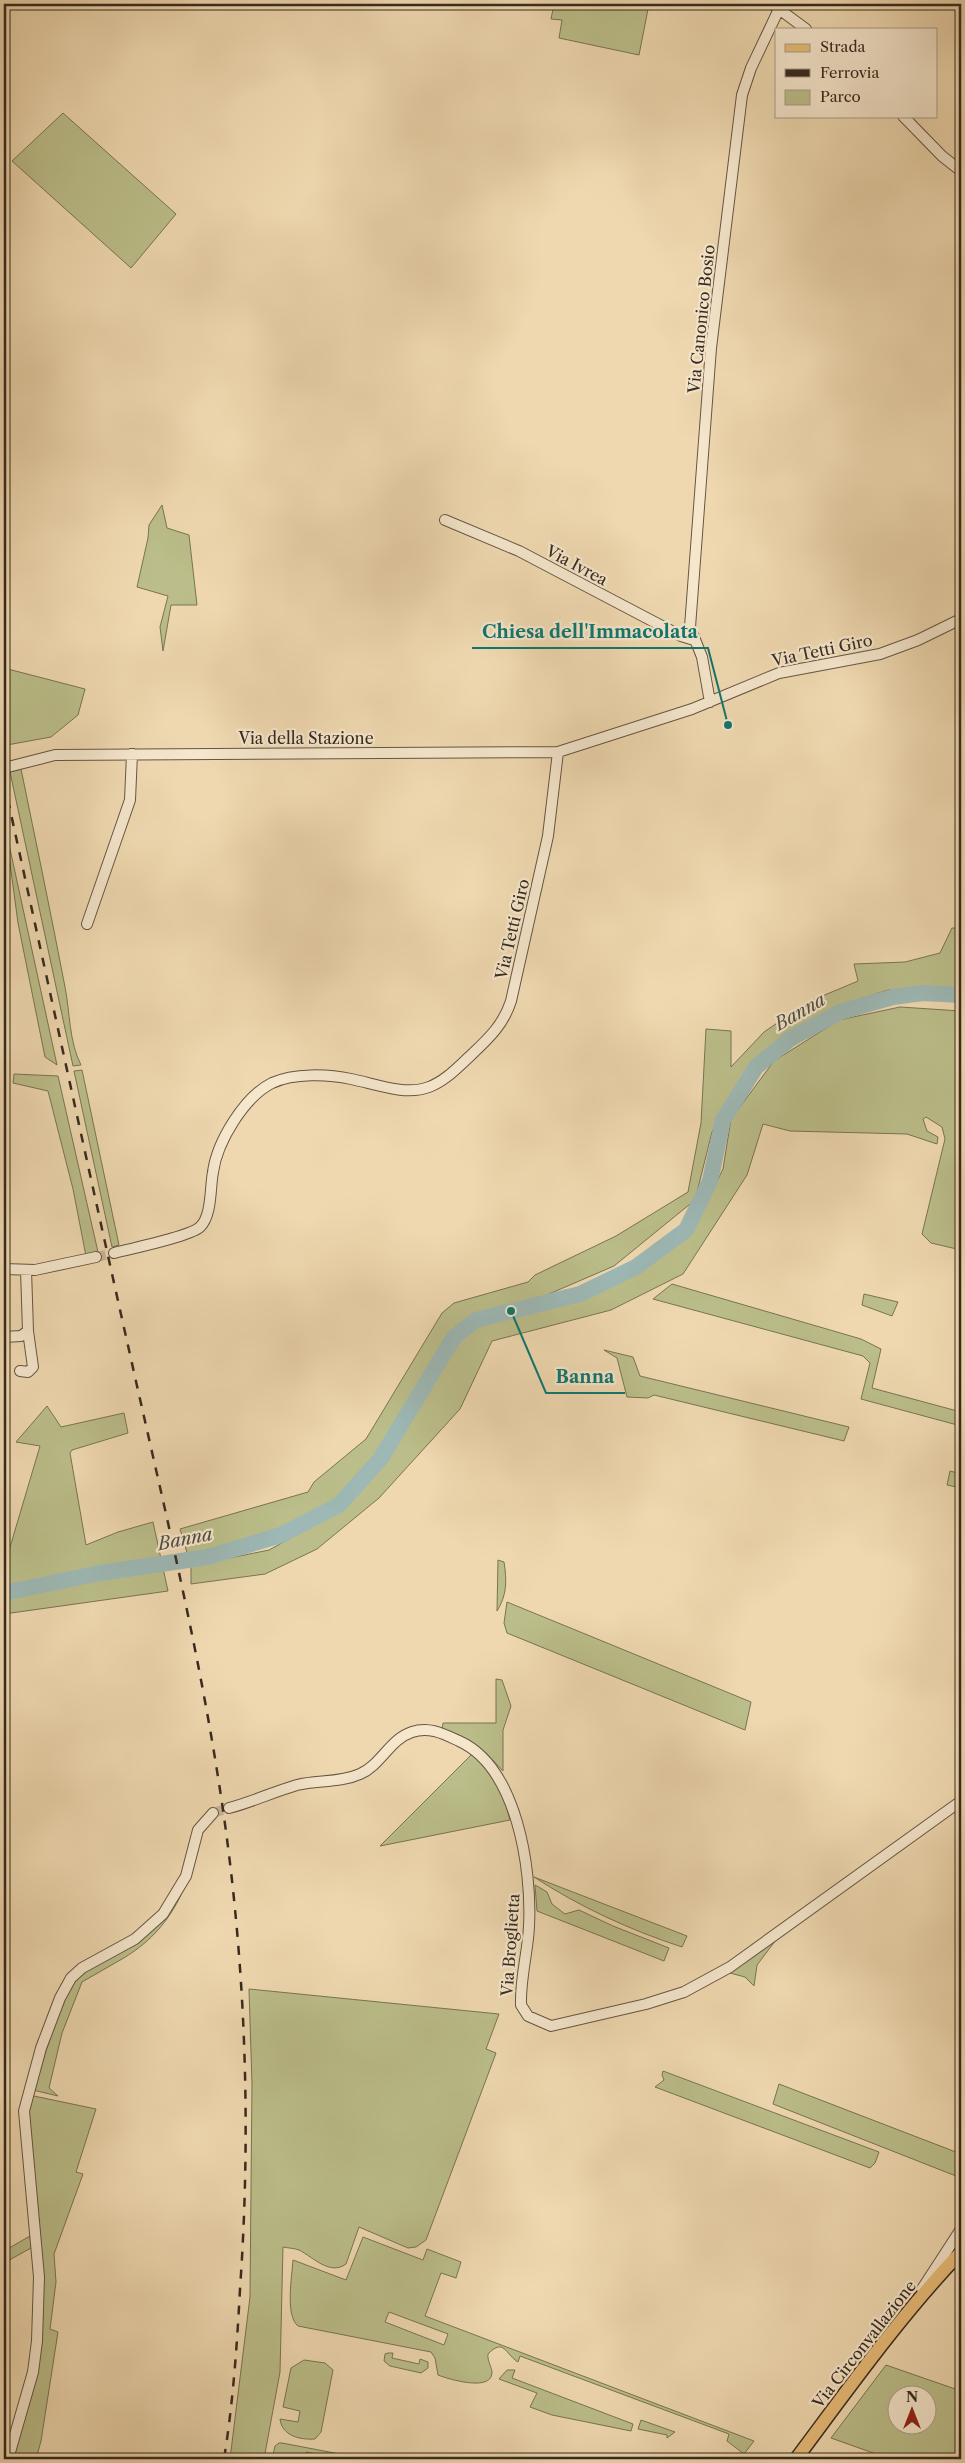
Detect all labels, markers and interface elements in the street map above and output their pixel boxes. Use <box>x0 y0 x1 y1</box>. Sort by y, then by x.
legend <box>775 28 938 118</box>
text: Strada <box>820 37 866 56</box>
text: Ferrovia <box>820 63 879 82</box>
text: Parco <box>820 87 861 106</box>
street label: Via Canonico Bosio <box>683 243 719 395</box>
street label: Via Ivrea <box>542 540 612 590</box>
callout: Chiesa dell'Immacolata <box>472 615 708 648</box>
text: Chiesa dell'Immacolata <box>482 621 699 643</box>
street label: Via Tetti Giro <box>769 630 874 671</box>
street label: Via della Stazione <box>237 728 374 748</box>
street label: Via Tetti Giro <box>491 877 533 982</box>
water label: Banna <box>769 989 830 1036</box>
callout: Banna <box>546 1360 625 1393</box>
text: Banna <box>556 1366 615 1388</box>
water label: Banna <box>154 1523 214 1555</box>
street label: Via Broglietta <box>496 1892 524 1998</box>
street label: Via Circonvallazione <box>807 2276 920 2413</box>
north arrow <box>888 2386 938 2436</box>
text: N <box>906 2388 918 2406</box>

